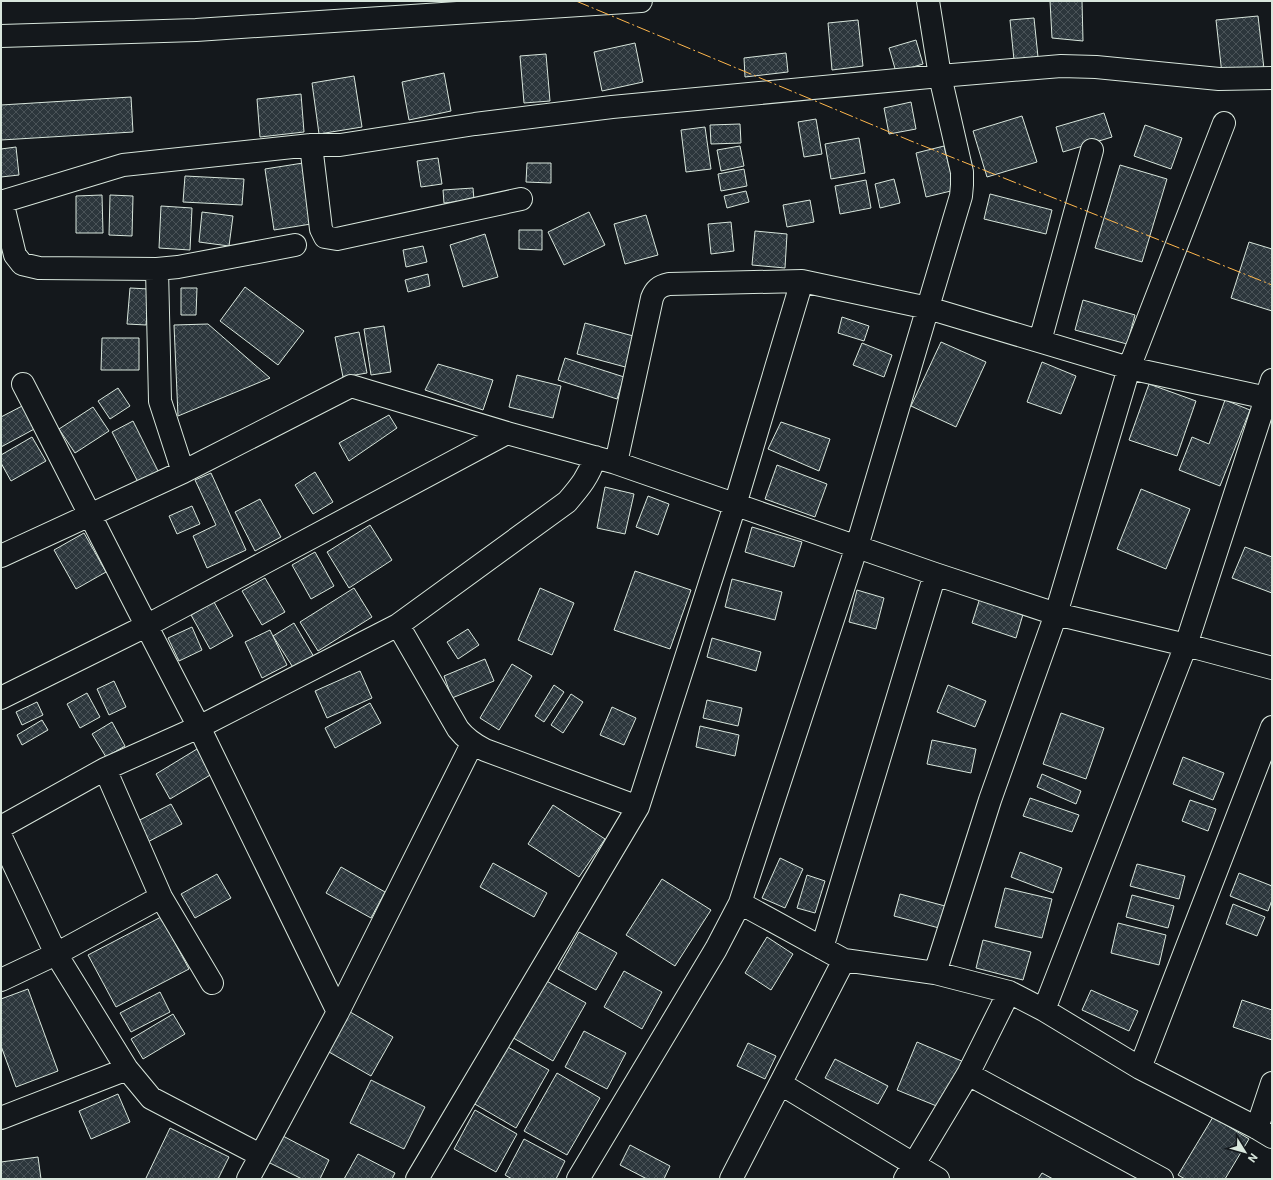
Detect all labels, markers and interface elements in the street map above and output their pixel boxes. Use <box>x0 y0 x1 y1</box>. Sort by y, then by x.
north arrow <box>1225 1132 1265 1172</box>
text: N <box>1245 1151 1260 1165</box>

